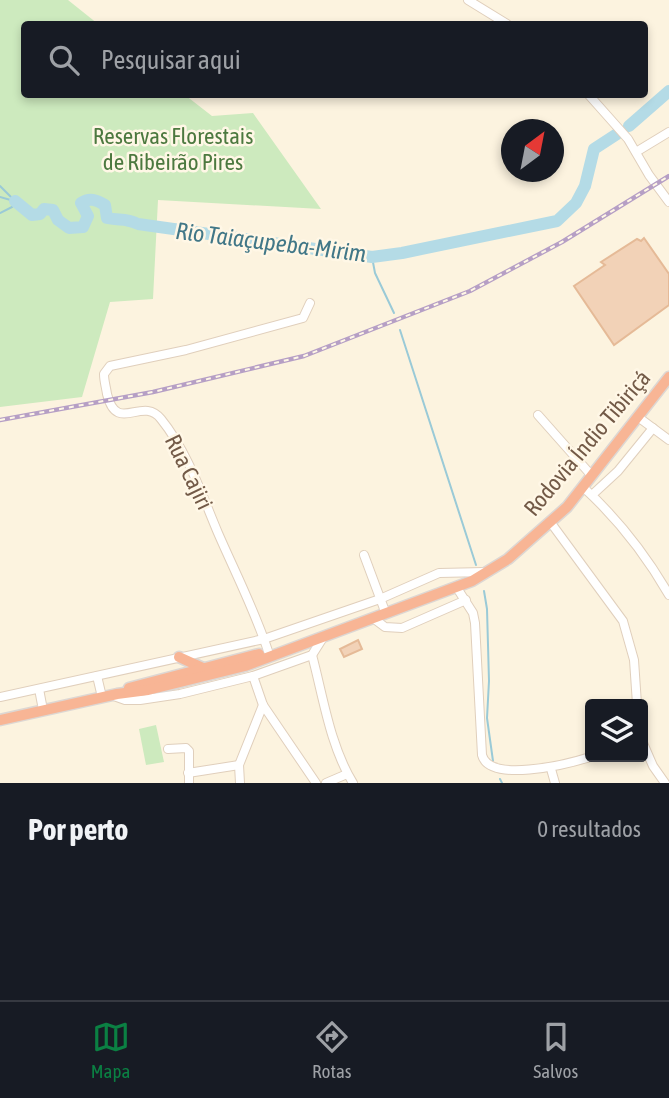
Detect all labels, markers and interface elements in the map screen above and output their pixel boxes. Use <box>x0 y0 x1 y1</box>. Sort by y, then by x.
search box <box>21 21 648 98</box>
icon: search <box>45 41 83 79</box>
text: Pesquisar aqui <box>101 45 241 75</box>
north arrow <box>501 119 564 182</box>
park label: Reservas Florestais de Ribeirão Pires <box>93 123 253 175</box>
water label: Rio Taiaçupeba-Mirim <box>174 217 368 267</box>
street label: Rodovia Índio Tibiriçá <box>519 365 655 521</box>
street label: Rua Cajiri <box>160 430 218 514</box>
map controls <box>585 699 648 762</box>
button: layers <box>585 699 648 762</box>
text: Por perto <box>28 812 128 846</box>
text: 0 resultados <box>537 816 641 842</box>
tab: Mapa <box>91 1018 130 1082</box>
tab: Rotas <box>312 1018 351 1082</box>
tab: Salvos <box>533 1018 578 1082</box>

